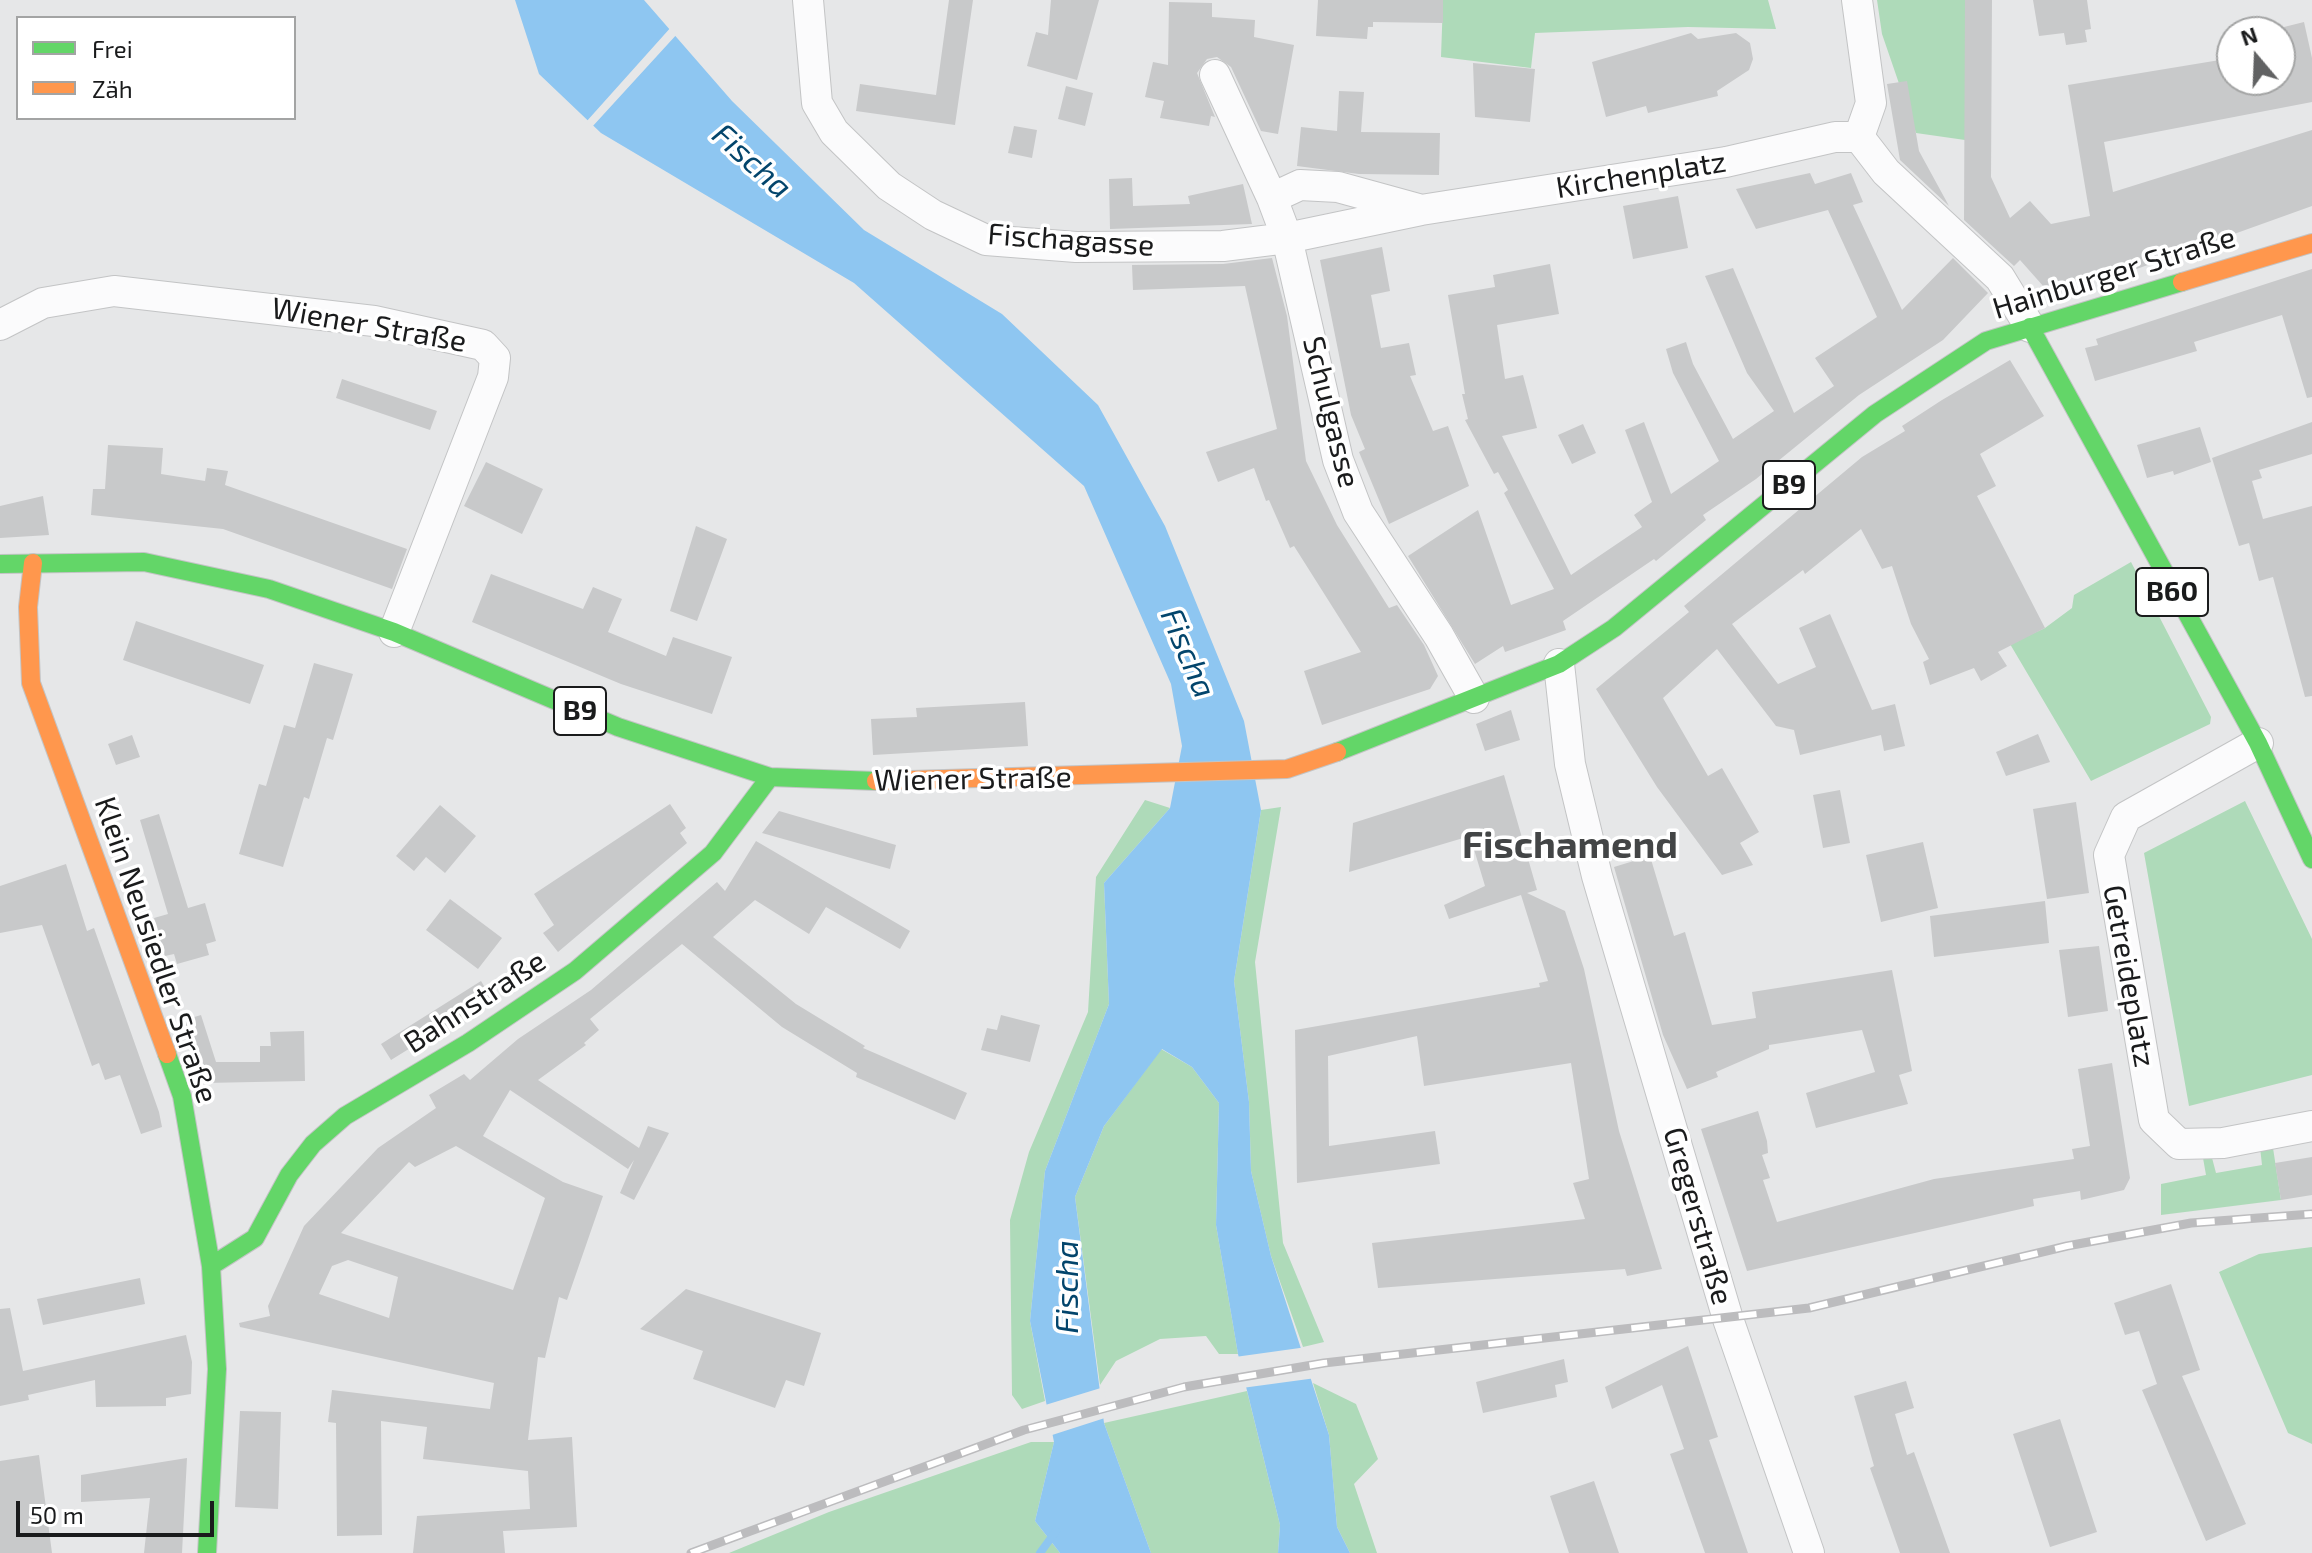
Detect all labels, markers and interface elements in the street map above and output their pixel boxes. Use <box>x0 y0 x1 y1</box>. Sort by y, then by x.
legend <box>16 16 296 120</box>
north arrow <box>2216 16 2296 96</box>
text: N <box>2237 20 2261 50</box>
text: Frei <box>92 34 133 63</box>
text: Zäh <box>92 74 133 103</box>
water label: Fischa <box>704 115 800 207</box>
street label: Kirchenplatz <box>1553 144 1729 206</box>
street label: Fischagasse <box>986 216 1156 264</box>
street label: Hainburger Straße <box>1988 219 2240 327</box>
street label: Wiener Straße <box>269 290 469 360</box>
street label: Schulgasse <box>1295 333 1367 491</box>
road number: B9 <box>1763 461 1815 509</box>
road number: B60 <box>2136 568 2208 616</box>
water label: Fischa <box>1152 602 1224 704</box>
road number: B9 <box>554 687 606 735</box>
street label: Wiener Straße <box>874 759 1072 799</box>
street label: Klein Neusiedler Straße <box>87 792 225 1108</box>
district label: Fischamend <box>1462 822 1678 868</box>
street label: Getreideplatz <box>2095 882 2163 1070</box>
street label: Bahnstraße <box>397 943 553 1061</box>
street label: Gregerstraße <box>1655 1123 1741 1309</box>
water label: Fischa <box>1048 1240 1086 1334</box>
scale bar <box>20 1485 218 1535</box>
text: 50 m <box>30 1500 84 1529</box>

